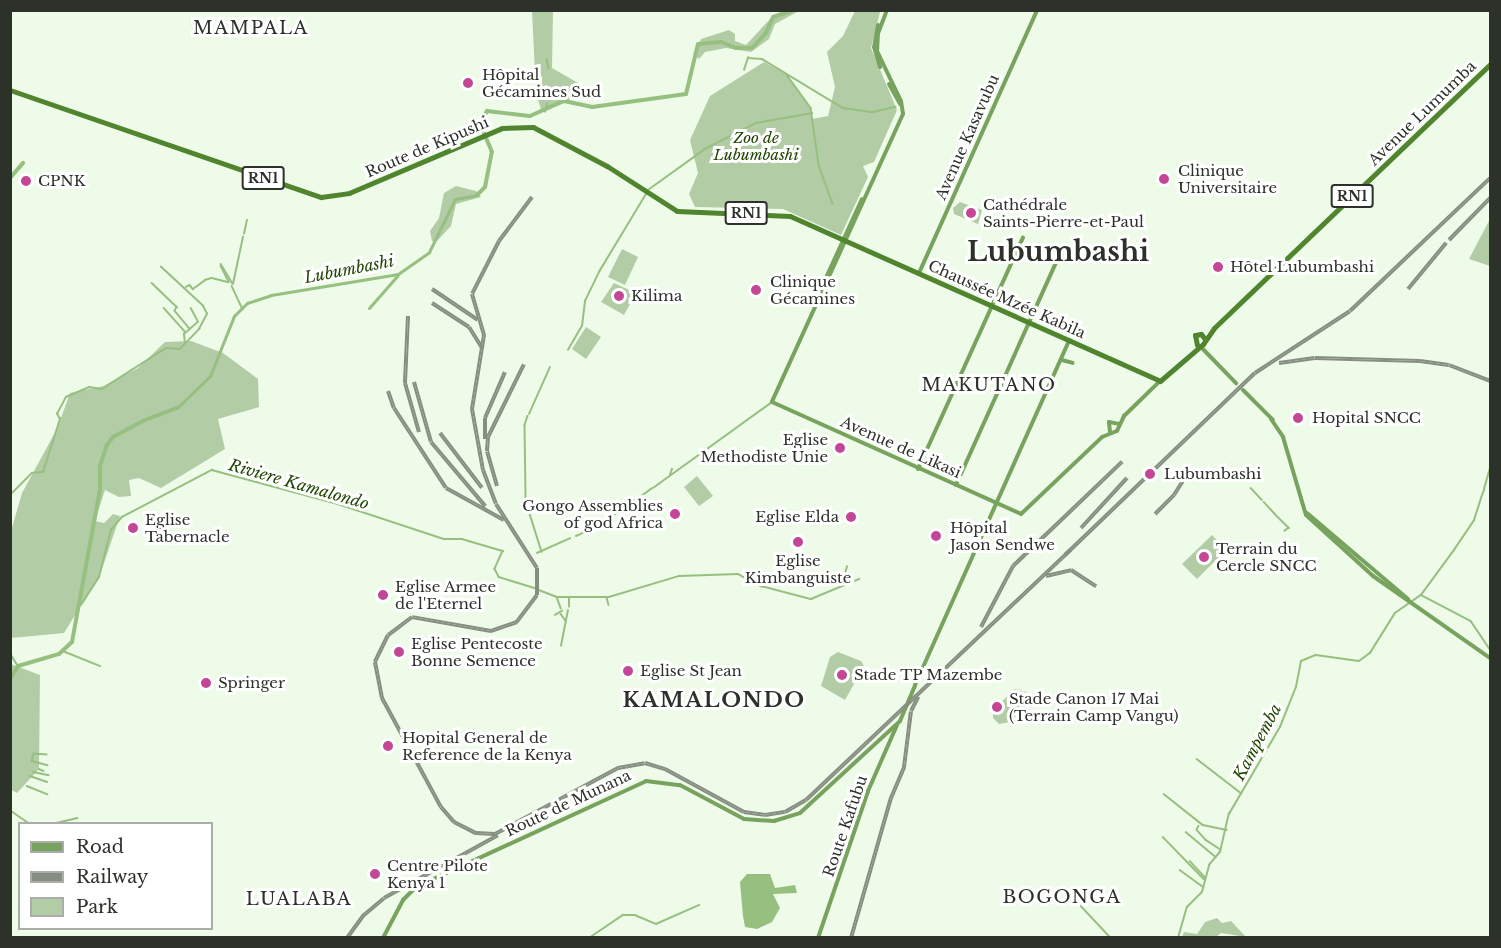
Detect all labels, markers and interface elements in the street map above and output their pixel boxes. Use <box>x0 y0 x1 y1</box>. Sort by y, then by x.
district label: MAMPALA <box>193 17 309 39</box>
street label: Avenue Lumumba <box>1364 57 1480 169</box>
place label: Hôpital Gécamines Sud <box>482 65 601 100</box>
street label: Avenue Kasavubu <box>931 72 1003 202</box>
marker: Hôpital Gécamines Sud <box>459 74 477 92</box>
street label: Route de Kipushi <box>363 113 491 181</box>
park label: Zoo de Lubumbashi <box>713 128 799 163</box>
place label: Clinique Universitaire <box>1178 161 1277 196</box>
road number: RN1 <box>240 167 286 189</box>
marker: Clinique Universitaire <box>1155 170 1173 188</box>
place label: CPNK <box>38 172 86 190</box>
marker: CPNK <box>19 174 33 188</box>
road number: RN1 <box>1330 185 1374 207</box>
place label: Cathédrale Saints-Pierre-et-Paul <box>983 195 1144 230</box>
road number: RN1 <box>724 202 768 224</box>
marker: Cathédrale Saints-Pierre-et-Paul <box>964 206 978 220</box>
district label: Lubumbashi <box>967 236 1149 268</box>
water label: Lubumbashi <box>303 251 395 287</box>
street label: Chaussée Mzée Kabila <box>926 256 1088 342</box>
place label: Hôtel Lubumbashi <box>1230 258 1374 276</box>
marker: Hôtel Lubumbashi <box>1211 260 1225 274</box>
place label: Clinique Gécamines <box>770 272 855 307</box>
marker: Clinique Gécamines <box>747 281 765 299</box>
place label: Kilima <box>631 287 682 305</box>
marker: Kilima <box>612 289 626 303</box>
district label: MAKUTANO <box>921 374 1057 396</box>
marker: Hopital SNCC <box>1289 409 1307 427</box>
place label: Hopital SNCC <box>1312 409 1421 427</box>
street label: Avenue de Likasi <box>838 412 964 482</box>
place label: Eglise Methodiste Unie <box>701 430 828 465</box>
marker: Eglise Methodiste Unie <box>833 441 847 455</box>
water label: Riviere Kamalondo <box>227 455 371 513</box>
marker: Lubumbashi <box>1141 465 1159 483</box>
place label: Lubumbashi <box>1164 465 1261 483</box>
place label: Gongo Assemblies of god Africa <box>522 496 663 531</box>
marker: Gongo Assemblies of god Africa <box>668 507 682 521</box>
place label: Eglise Elda <box>755 508 839 526</box>
place label: Eglise Tabernacle <box>145 510 230 545</box>
marker: Eglise Elda <box>844 510 858 524</box>
place label: Hôpital Jason Sendwe <box>950 518 1055 553</box>
marker: Eglise Tabernacle <box>126 521 140 535</box>
marker: Hôpital Jason Sendwe <box>927 527 945 545</box>
marker: Eglise Kimbanguiste <box>791 535 805 549</box>
place label: Terrain du Cercle SNCC <box>1216 539 1317 574</box>
marker: Terrain du Cercle SNCC <box>1197 550 1211 564</box>
place label: Eglise Kimbanguiste <box>745 551 851 586</box>
place label: Eglise Armee de l'Eternel <box>395 577 497 612</box>
marker: Eglise Armee de l'Eternel <box>376 588 390 602</box>
place label: Eglise Pentecoste Bonne Semence <box>411 634 543 669</box>
marker: Eglise Pentecoste Bonne Semence <box>392 645 406 659</box>
place label: Eglise St Jean <box>640 662 742 680</box>
marker: Eglise St Jean <box>621 664 635 678</box>
place label: Stade TP Mazembe <box>854 666 1003 684</box>
marker: Stade TP Mazembe <box>835 668 849 682</box>
place label: Springer <box>218 674 285 692</box>
marker: Springer <box>199 676 213 690</box>
district label: KAMALONDO <box>622 687 806 713</box>
place label: Stade Canon 17 Mai (Terrain Camp Vangu) <box>1009 689 1179 724</box>
marker: Stade Canon 17 Mai (Terrain Camp Vangu) <box>990 700 1004 714</box>
water label: Kampemba <box>1229 700 1285 784</box>
place label: Hopital General de Reference de la Kenya <box>402 728 572 763</box>
marker: Hopital General de Reference de la Kenya <box>379 737 397 755</box>
street label: Route de Munana <box>502 766 634 840</box>
street label: Route Kafubu <box>819 773 871 879</box>
legend <box>18 822 213 930</box>
text: Road <box>76 836 124 858</box>
place label: Centre Pilote Kenya 1 <box>387 856 488 891</box>
text: Railway <box>76 866 148 888</box>
marker: Centre Pilote Kenya 1 <box>368 867 382 881</box>
district label: BOGONGA <box>1002 886 1122 908</box>
district label: LUALABA <box>246 888 352 910</box>
text: Park <box>76 896 118 918</box>

